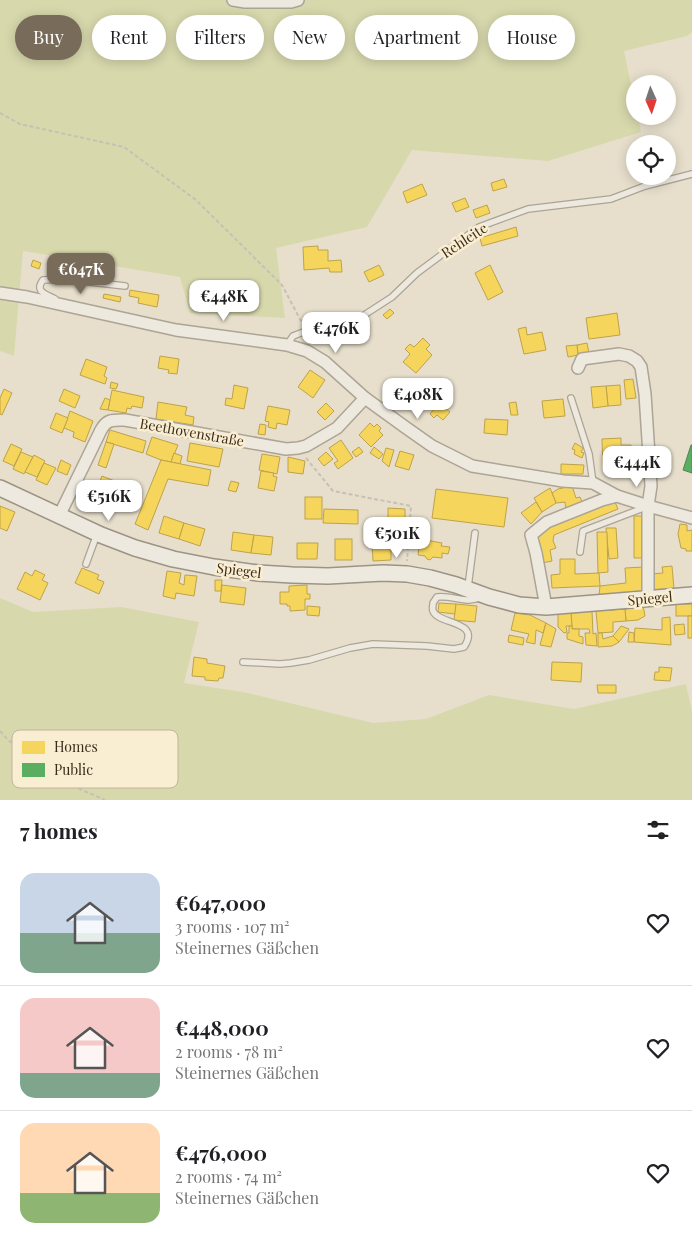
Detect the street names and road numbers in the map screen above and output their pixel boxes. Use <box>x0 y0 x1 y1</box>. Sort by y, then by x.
street label: Rehleite <box>437 218 491 262</box>
street label: Beethovenstraße <box>138 413 246 451</box>
street label: Spiegel <box>215 558 263 582</box>
street label: Spiegel <box>627 587 673 609</box>

